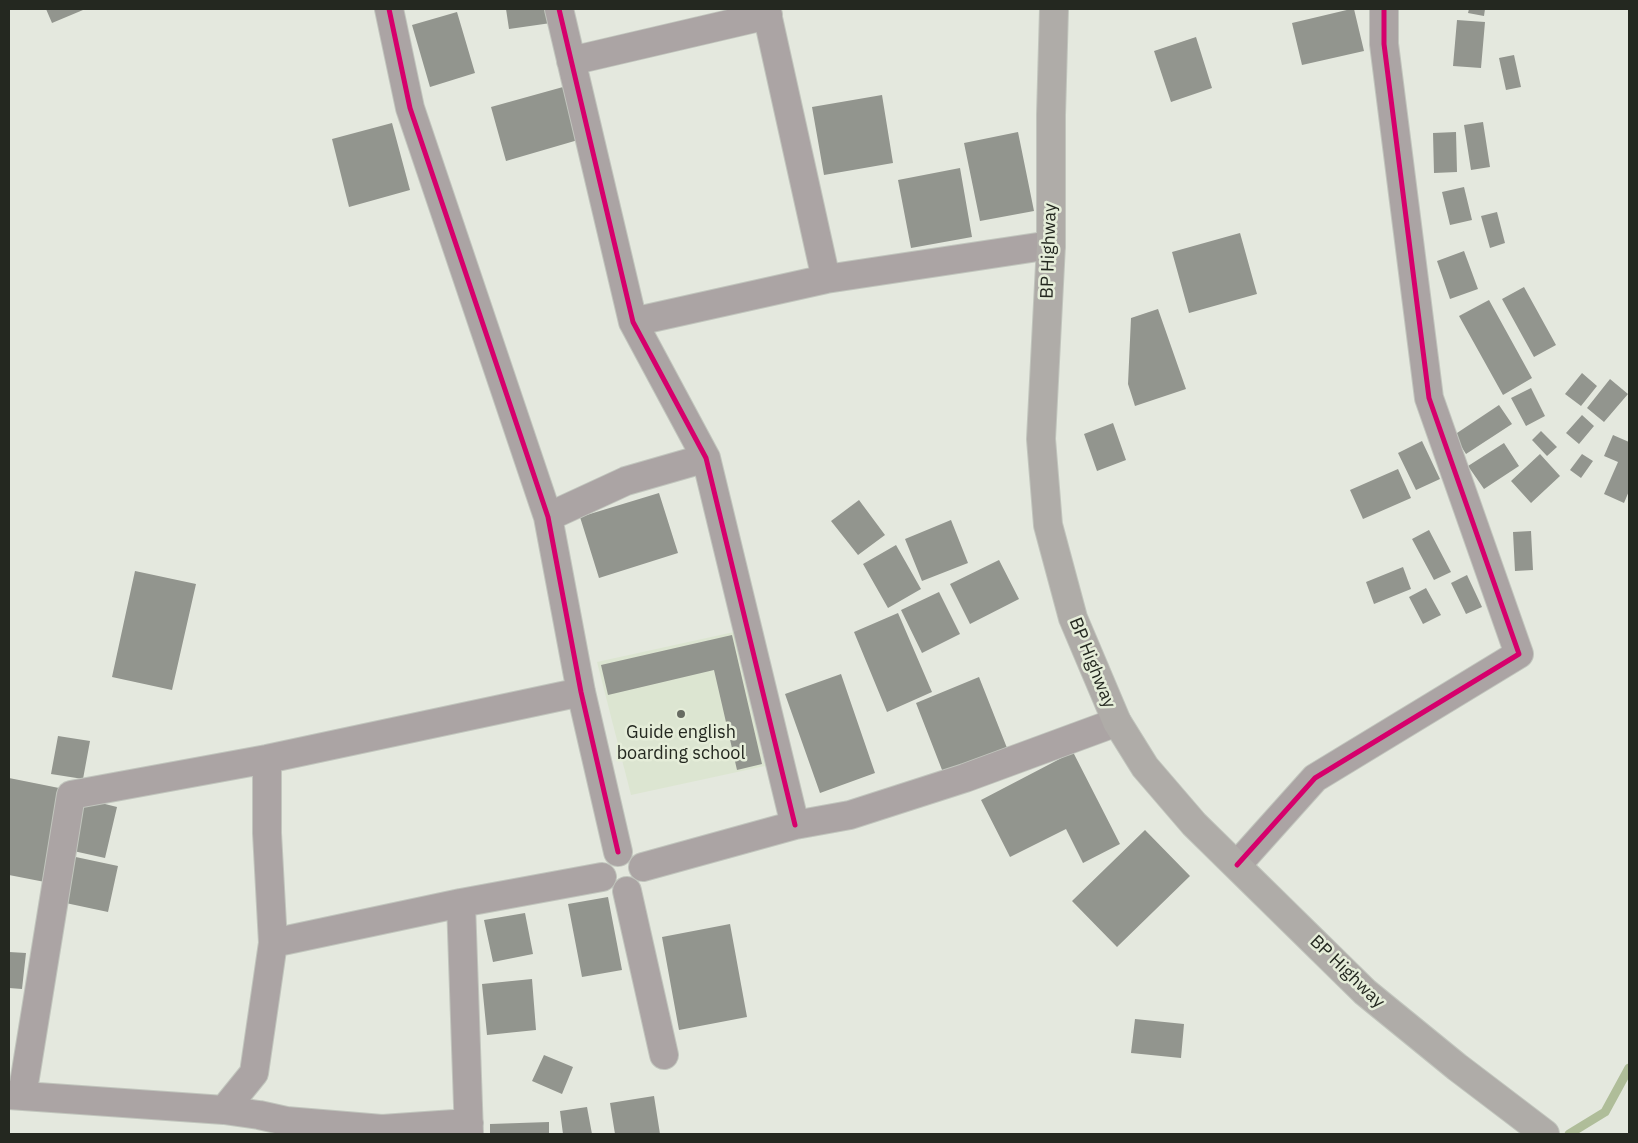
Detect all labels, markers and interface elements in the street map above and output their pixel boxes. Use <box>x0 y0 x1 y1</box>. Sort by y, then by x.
street label: BP Highway <box>1037 203 1061 299</box>
street label: BP Highway <box>1064 614 1120 712</box>
marker: Guide english boarding school <box>675 708 687 720</box>
place label: Guide english boarding school <box>617 722 745 764</box>
street label: BP Highway <box>1305 931 1389 1013</box>

